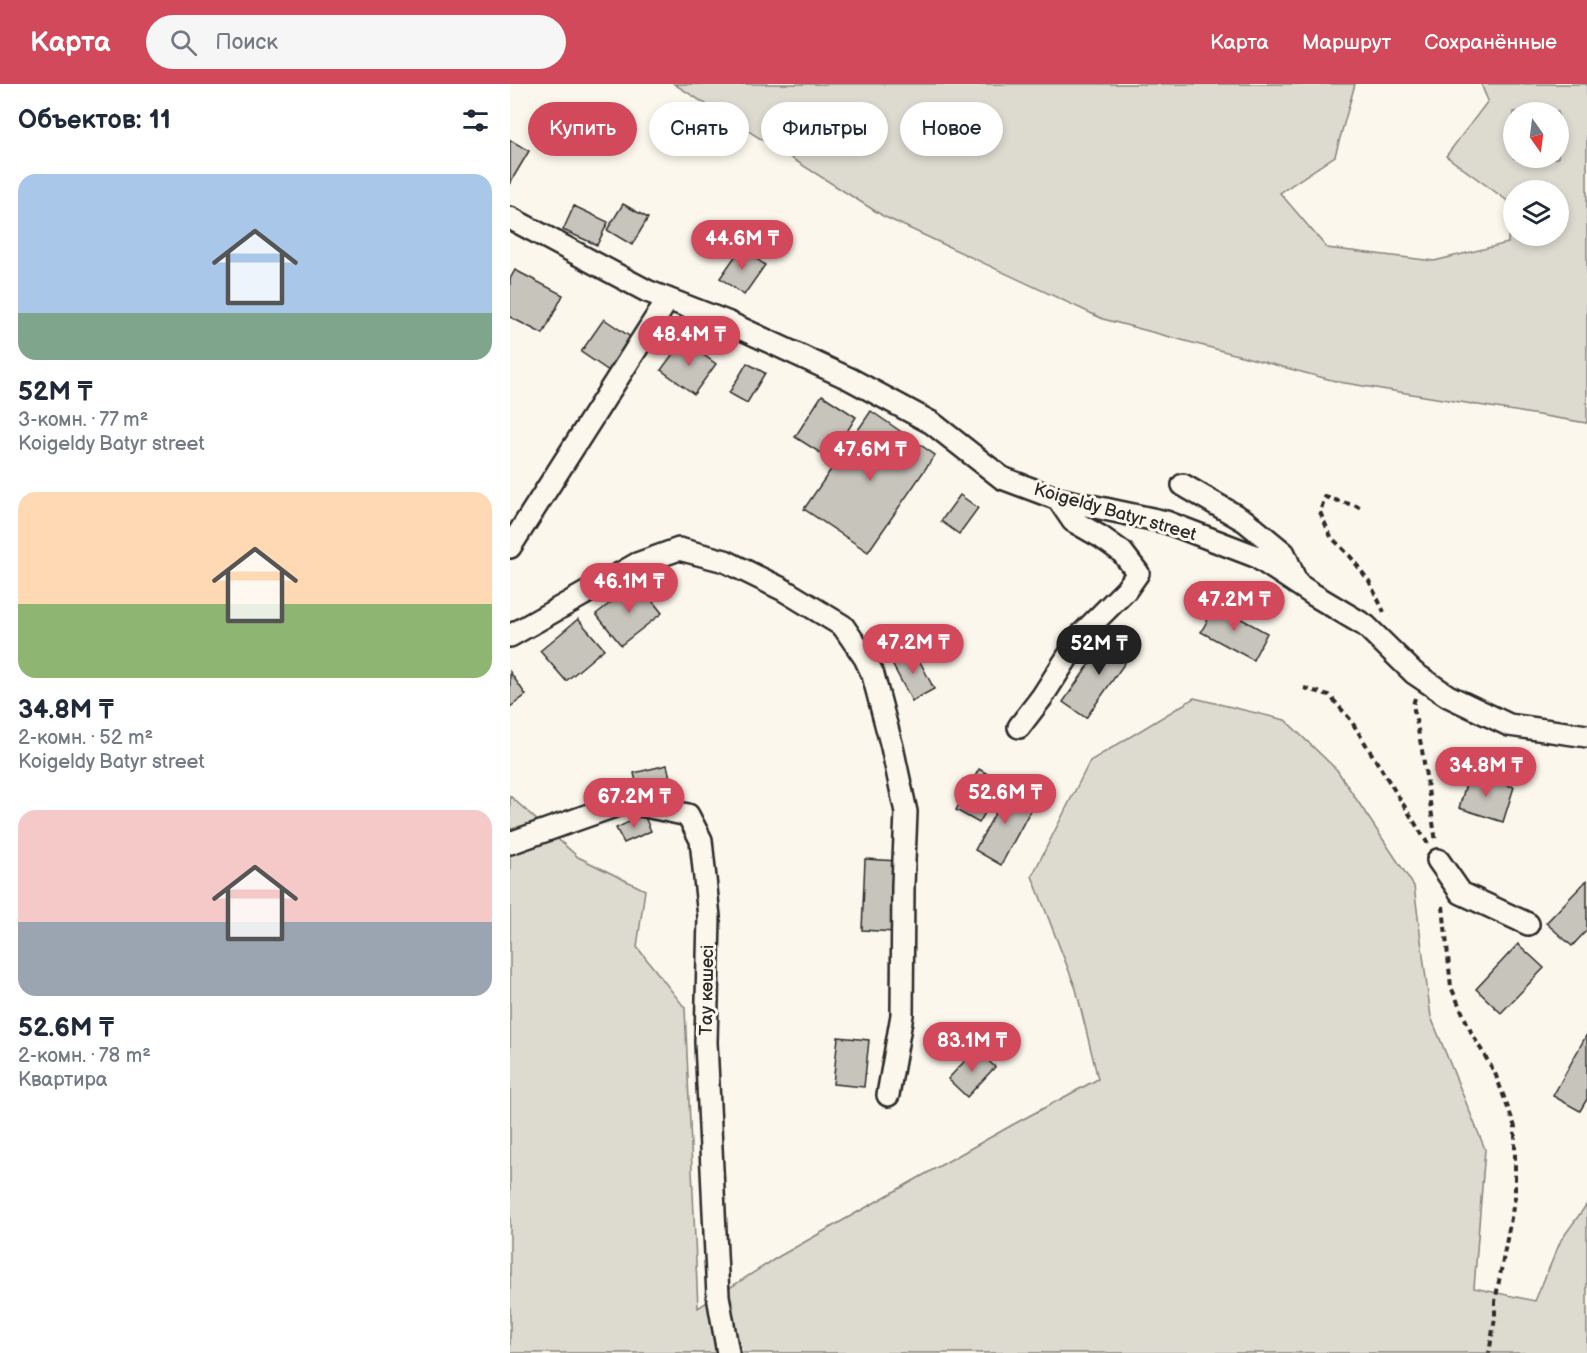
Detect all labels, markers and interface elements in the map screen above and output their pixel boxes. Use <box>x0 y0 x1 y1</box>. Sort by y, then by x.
search box <box>146 15 566 69</box>
text: Карта <box>30 26 110 59</box>
icon: search <box>167 26 200 59</box>
text: Поиск <box>215 29 278 56</box>
text: Карта <box>1210 30 1269 55</box>
text: Маршрут <box>1302 30 1391 55</box>
text: Сохранённые <box>1424 30 1557 55</box>
chip: Купить <box>528 102 637 156</box>
chip: Снять <box>649 102 749 156</box>
chip: Фильтры <box>761 102 888 156</box>
chip: Новое <box>900 102 1003 156</box>
north arrow <box>1503 102 1569 168</box>
map controls <box>1503 102 1569 246</box>
icon: filters <box>459 104 492 137</box>
text: Объектов: 11 <box>18 105 171 136</box>
button: layers <box>1503 180 1569 246</box>
icon: home <box>201 213 309 321</box>
pin: 44.6M ₸ <box>687 220 797 271</box>
text: 44.6M ₸ <box>705 227 779 251</box>
pin: 48.4M ₸ <box>634 316 744 367</box>
text: 48.4M ₸ <box>652 323 726 347</box>
text: 52M ₸ <box>18 377 92 408</box>
text: 3-комн. · 77 m² <box>18 408 148 432</box>
pin: 47.6M ₸ <box>815 431 925 482</box>
text: Koigeldy Batyr street <box>18 432 205 456</box>
text: 47.6M ₸ <box>834 438 906 462</box>
street label: Koigeldy Batyr street <box>1031 479 1199 545</box>
icon: home <box>201 531 309 639</box>
pin: 46.1M ₸ <box>574 563 684 614</box>
text: 46.1M ₸ <box>594 570 664 594</box>
pin: 47.2M ₸ <box>1179 581 1289 632</box>
text: 47.2M ₸ <box>1198 588 1270 612</box>
pin: 47.2M ₸ <box>858 624 968 675</box>
pin: 52M ₸ <box>1057 625 1141 676</box>
text: 47.2M ₸ <box>877 631 949 655</box>
text: 52M ₸ <box>1070 632 1128 656</box>
text: 34.8M ₸ <box>18 695 113 726</box>
text: 2-комн. · 52 m² <box>18 726 153 750</box>
pin: 34.8M ₸ <box>1431 747 1541 798</box>
text: Koigeldy Batyr street <box>18 750 205 774</box>
text: 34.8M ₸ <box>1449 754 1523 778</box>
pin: 52.6M ₸ <box>950 774 1060 825</box>
pin: 67.2M ₸ <box>579 778 689 829</box>
text: 52.6M ₸ <box>968 781 1042 805</box>
text: 67.2M ₸ <box>597 785 671 809</box>
icon: home <box>201 849 309 957</box>
street label: Тау көшесі <box>696 944 718 1036</box>
text: 52.6M ₸ <box>18 1013 114 1044</box>
pin: 83.1M ₸ <box>917 1022 1027 1073</box>
text: 83.1M ₸ <box>937 1029 1007 1053</box>
text: 2-комн. · 78 m² <box>18 1044 151 1068</box>
text: Квартира <box>18 1068 108 1092</box>

